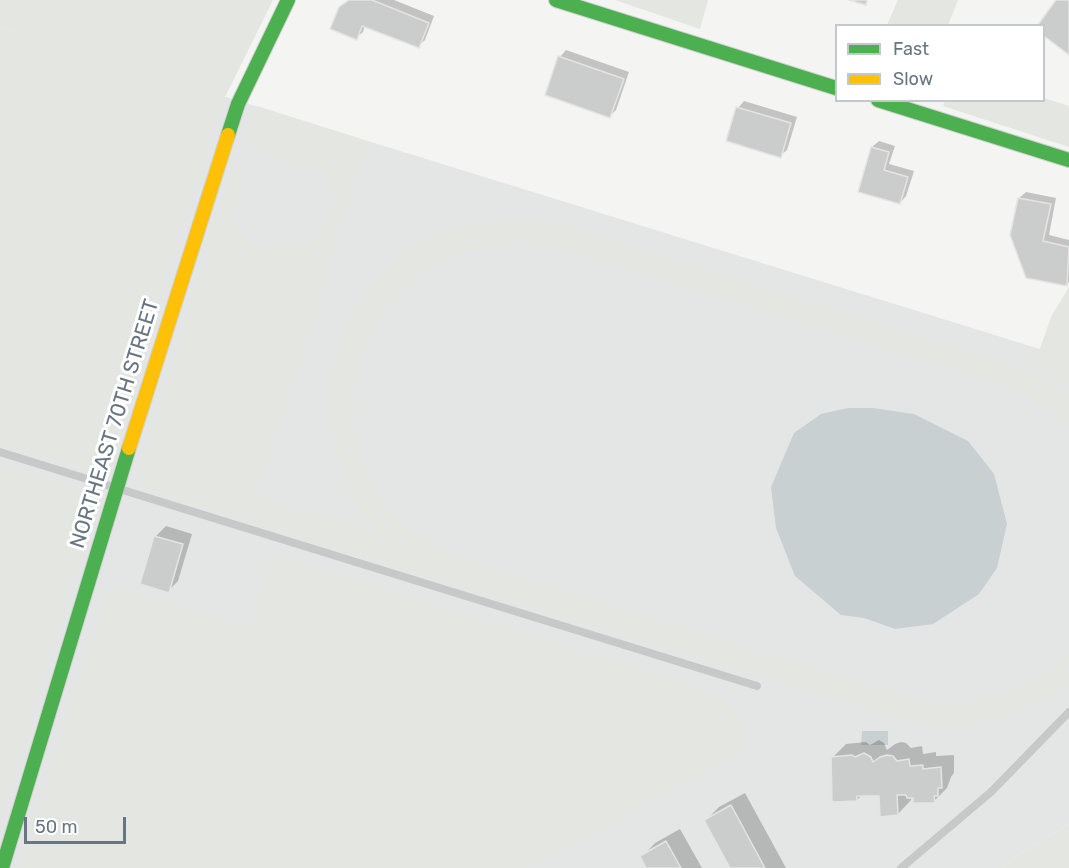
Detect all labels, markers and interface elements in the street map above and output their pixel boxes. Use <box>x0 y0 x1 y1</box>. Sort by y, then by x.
legend <box>835 24 1045 102</box>
text: Fast <box>893 38 929 60</box>
text: Slow <box>893 68 933 90</box>
street label: NORTHEAST 70TH STREET <box>65 296 165 552</box>
scale bar <box>27 805 129 843</box>
text: 50 m <box>35 816 78 838</box>

